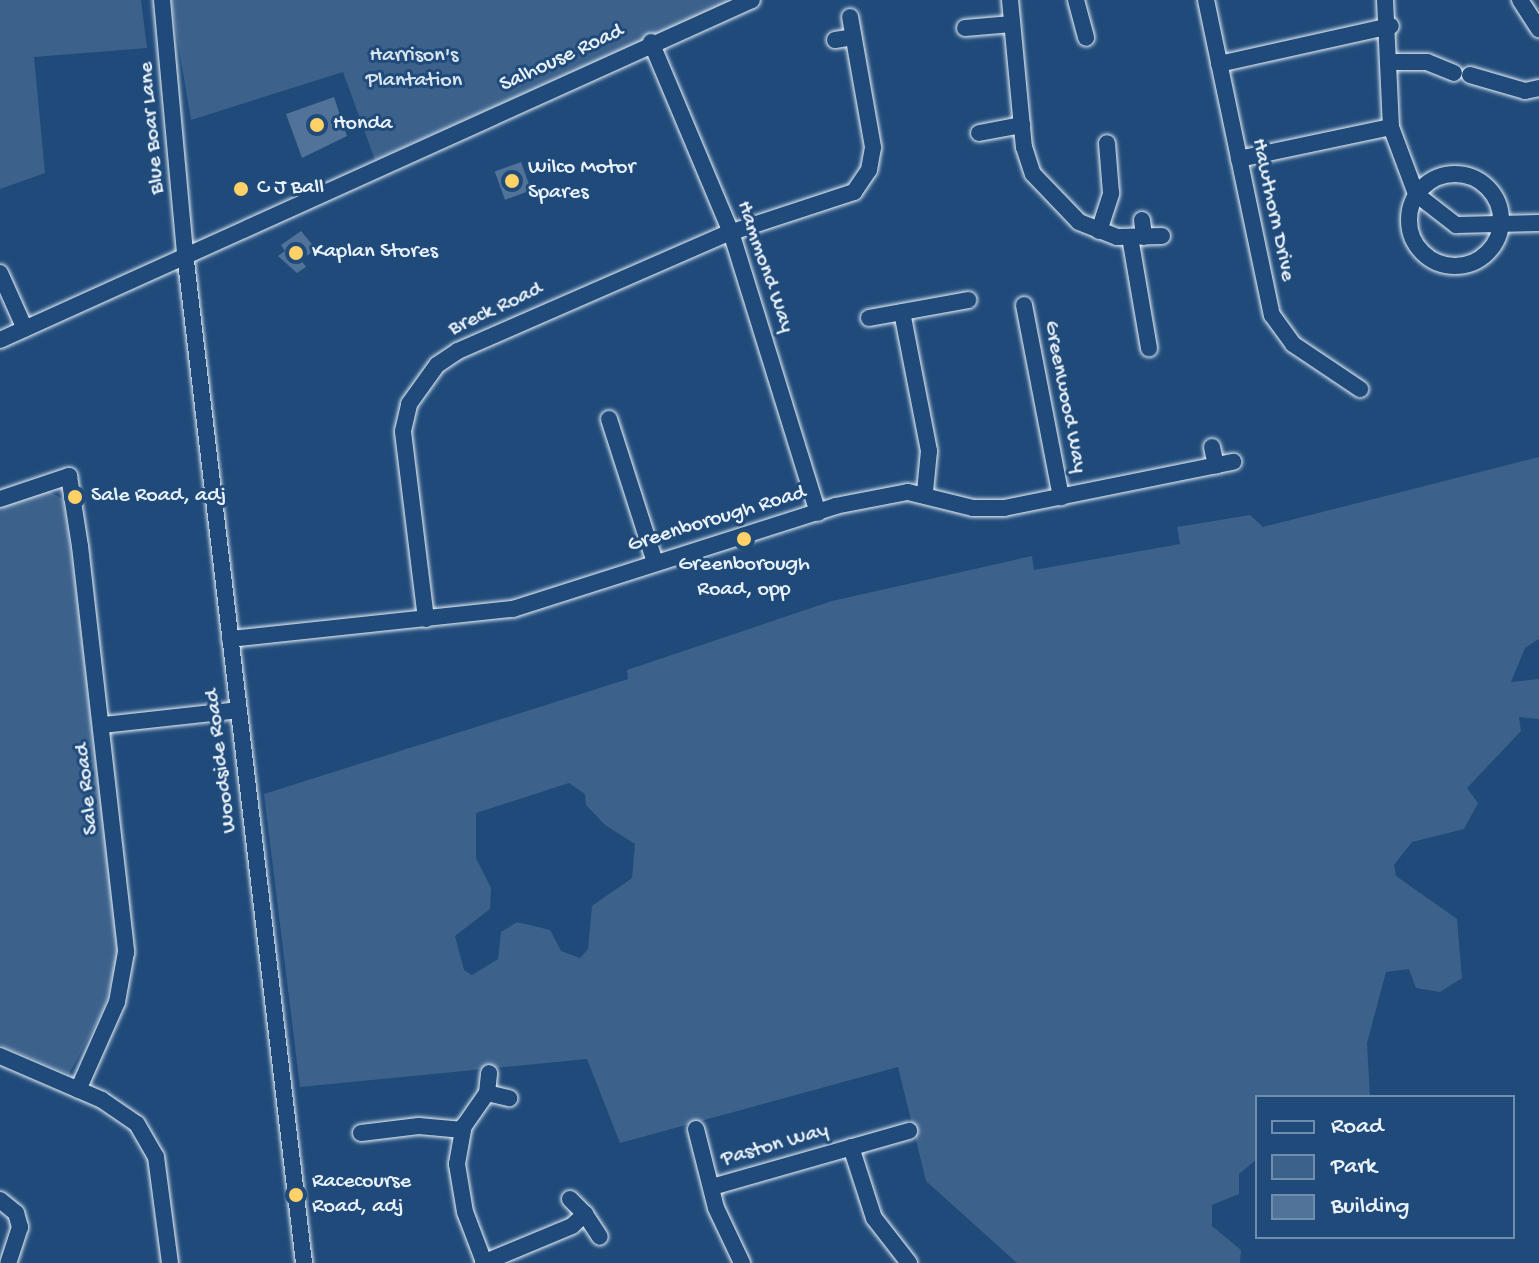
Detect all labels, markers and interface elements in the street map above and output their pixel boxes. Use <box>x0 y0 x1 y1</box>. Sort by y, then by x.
street label: Salhouse Road <box>496 19 628 99</box>
park label: Harrison's Plantation <box>366 43 462 94</box>
street label: Blue Boar Lane <box>134 61 172 195</box>
place label: Honda <box>333 112 393 138</box>
marker: Honda <box>308 116 326 134</box>
street label: Hawthorn Drive <box>1244 136 1300 284</box>
place label: Wilco Motor Spares <box>528 155 635 206</box>
marker: Wilco Motor Spares <box>503 172 521 190</box>
place label: C J Ball <box>257 176 324 202</box>
marker: C J Ball <box>232 180 250 198</box>
street label: Hammond Way <box>729 198 799 336</box>
place label: Kaplan Stores <box>312 240 438 266</box>
marker: Kaplan Stores <box>287 244 305 262</box>
street label: Breck Road <box>445 277 547 343</box>
street label: Greenwood Way <box>1036 319 1092 475</box>
street label: Greenborough Road <box>625 480 809 560</box>
place label: Sale Road, adj <box>91 484 227 510</box>
marker: Sale Road, adj <box>66 488 84 506</box>
marker: Greenborough Road, opp <box>735 530 753 548</box>
place label: Greenborough Road, opp <box>678 552 810 604</box>
street label: Woodside Road <box>200 688 244 834</box>
street label: Sale Road <box>70 742 106 836</box>
legend <box>1255 1095 1515 1239</box>
text: Road <box>1331 1113 1383 1142</box>
street label: Paston Way <box>718 1118 832 1174</box>
text: Park <box>1331 1153 1377 1182</box>
place label: Racecourse Road, adj <box>312 1169 411 1220</box>
marker: Racecourse Road, adj <box>287 1186 305 1204</box>
text: Building <box>1331 1193 1409 1222</box>

